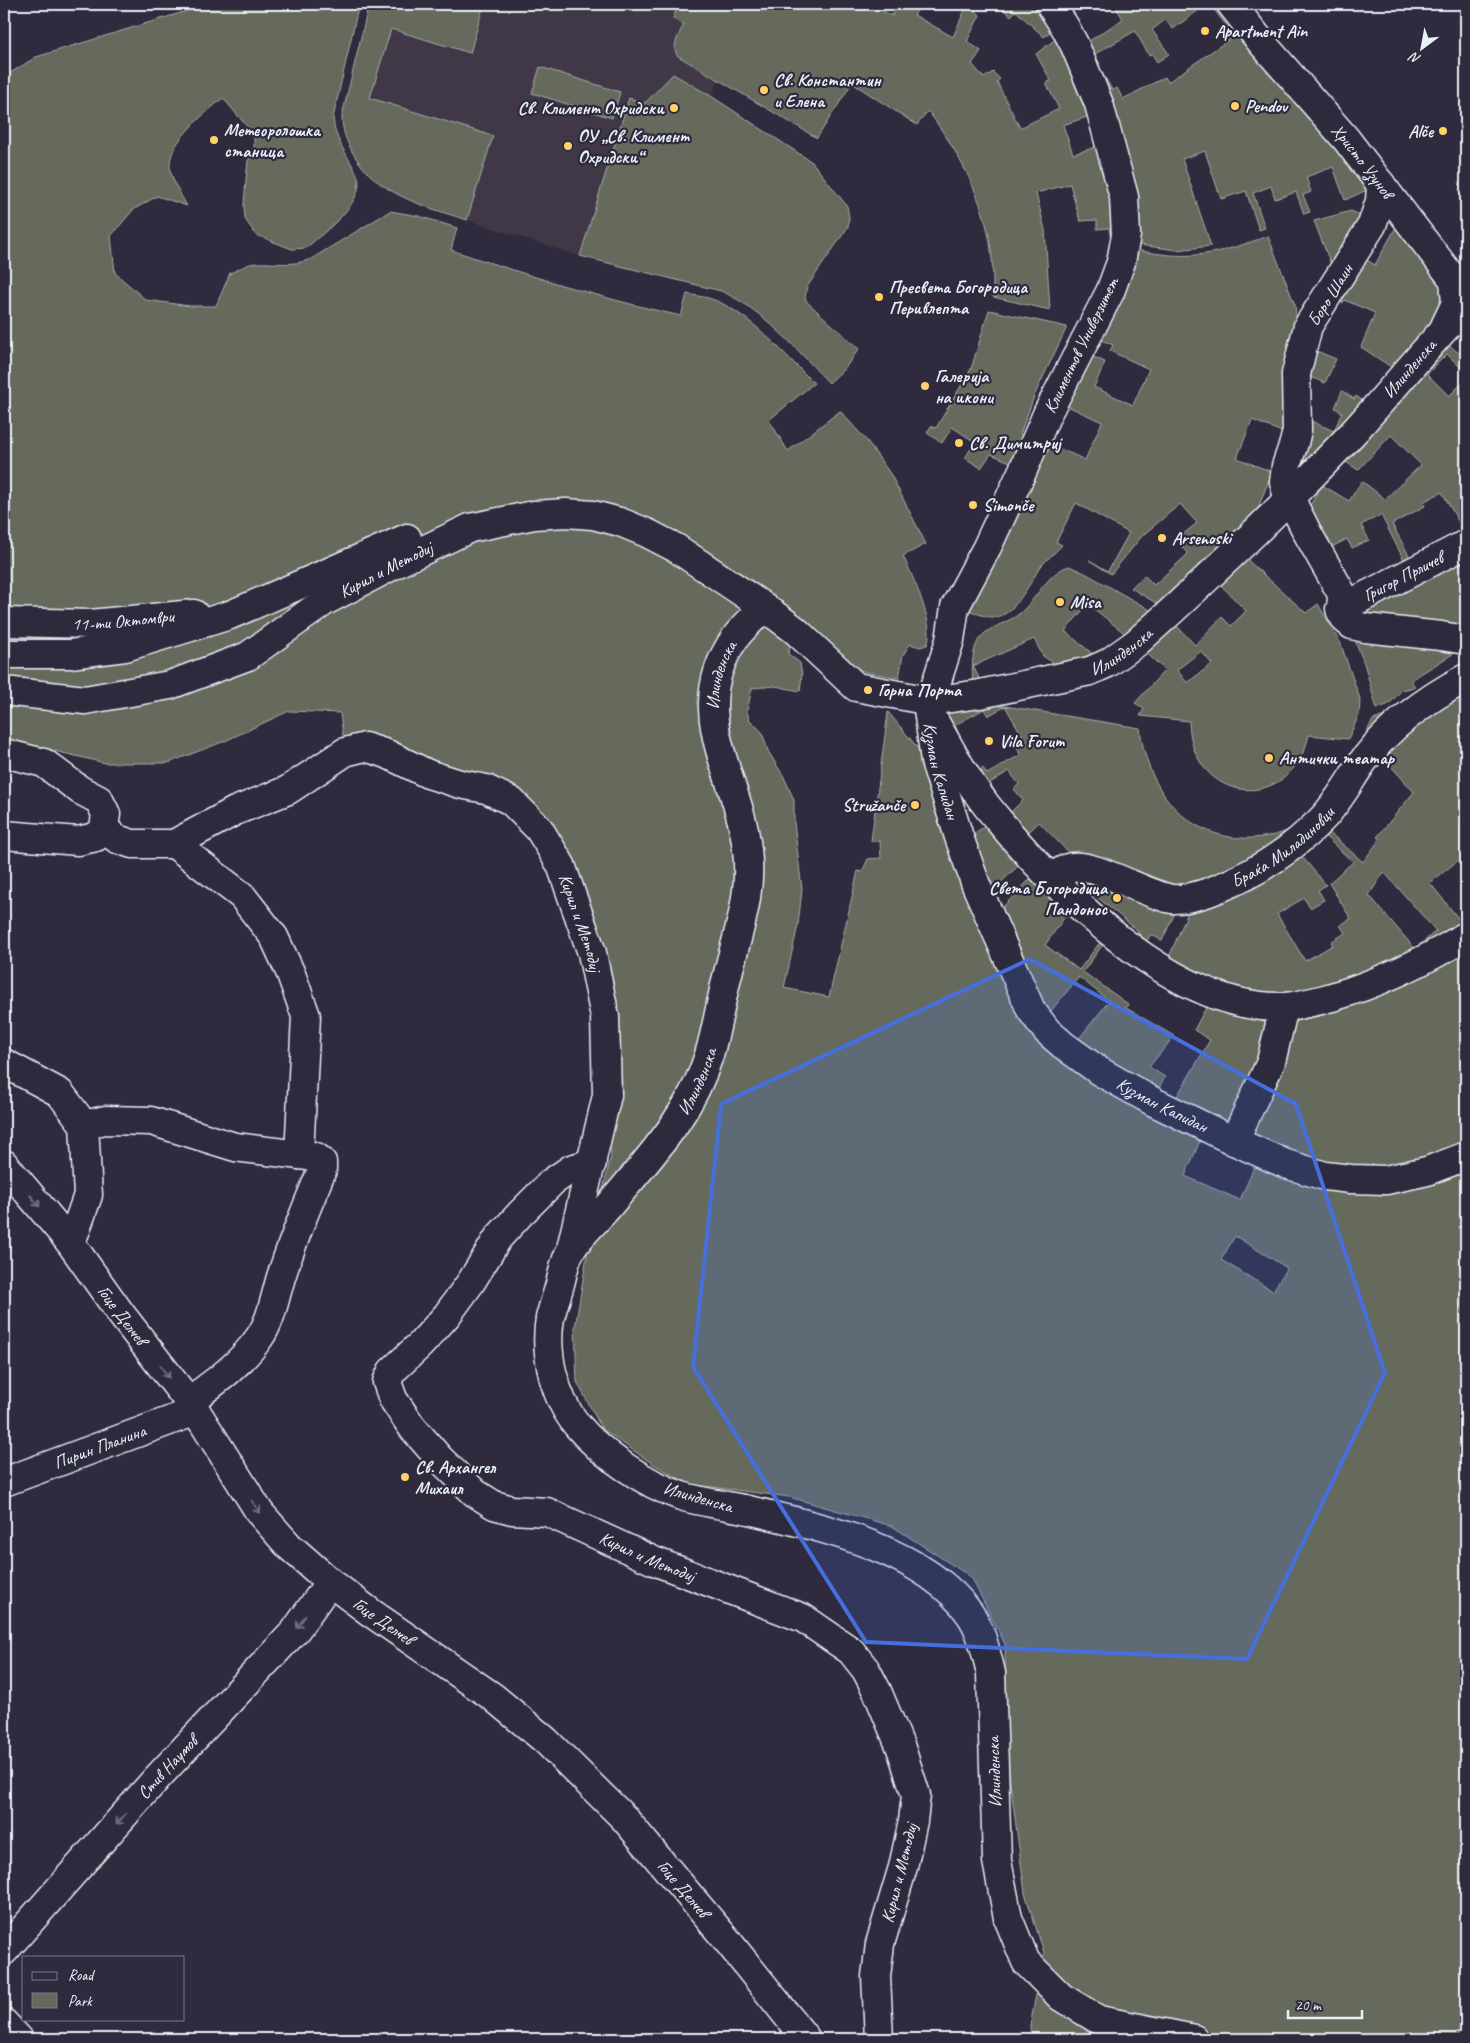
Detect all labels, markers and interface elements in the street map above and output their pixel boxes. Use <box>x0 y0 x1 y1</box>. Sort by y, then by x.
place label: Apartment Ain <box>1215 20 1308 42</box>
north arrow <box>1398 22 1448 72</box>
marker: Apartment Ain <box>1199 25 1211 37</box>
text: N <box>1405 48 1424 68</box>
place label: Св. Константин и Елена <box>774 69 882 112</box>
marker: Св. Константин и Елена <box>758 84 770 96</box>
place label: Pendov <box>1245 95 1289 117</box>
place label: Св. Климент Охридски <box>518 97 665 119</box>
marker: Pendov <box>1229 100 1241 112</box>
marker: Св. Климент Охридски <box>668 102 680 114</box>
place label: Метеоролошка станица <box>224 119 322 162</box>
street label: Христо Узунов <box>1327 119 1401 206</box>
place label: Alče <box>1408 120 1435 142</box>
place label: ОУ „Св. Климент Охридски“ <box>578 125 690 168</box>
marker: Alče <box>1437 125 1449 137</box>
marker: Метеоролошка станица <box>208 134 220 146</box>
marker: ОУ „Св. Климент Охридски“ <box>562 140 574 152</box>
street label: Боро Шаин <box>1302 258 1359 330</box>
street label: Климентов Универзитет <box>1038 272 1124 417</box>
place label: Пресвета Богородица Перивлепта <box>889 276 1028 319</box>
marker: Пресвета Богородица Перивлепта <box>873 291 885 303</box>
street label: Илинденска <box>1378 333 1442 403</box>
place label: Галерија на икони <box>935 365 994 408</box>
marker: Галерија на икони <box>919 380 931 392</box>
place label: Св. Димитриј <box>969 432 1063 454</box>
marker: Св. Димитриј <box>953 437 965 449</box>
place label: Simonče <box>983 494 1035 516</box>
marker: Simonče <box>967 499 979 511</box>
place label: Arsenoski <box>1172 527 1234 549</box>
marker: Arsenoski <box>1156 532 1168 544</box>
street label: Кирил и Методиј <box>335 536 438 603</box>
street label: Григор Прличев <box>1359 545 1451 606</box>
place label: Misa <box>1070 591 1102 613</box>
marker: Misa <box>1054 596 1066 608</box>
street label: 11-ти Октомври <box>72 605 176 635</box>
street label: Илинденска <box>1087 622 1158 681</box>
street label: Илинденска <box>702 635 742 710</box>
place label: Горна Порта <box>878 679 963 701</box>
marker: Горна Порта <box>862 684 874 696</box>
street label: Кузман Капидан <box>919 721 964 824</box>
place label: Vila Forum <box>999 730 1065 752</box>
marker: Vila Forum <box>983 735 995 747</box>
place label: Антички театар <box>1279 747 1395 769</box>
marker: Антички театар <box>1263 752 1275 764</box>
place label: Stružanče <box>842 794 907 816</box>
marker: Stružanče <box>909 799 921 811</box>
street label: Браќа Миладиновци <box>1227 801 1340 892</box>
street label: Кирил и Методиј <box>554 871 607 976</box>
place label: Света Богородица Пандонос <box>989 877 1109 920</box>
marker: Света Богородица Пандонос <box>1111 892 1123 904</box>
street label: Илинденска <box>672 1044 722 1119</box>
street label: Кузман Капидан <box>1113 1072 1213 1138</box>
one-way arrow <box>30 1194 41 1207</box>
street label: Гоце Делчев <box>93 1281 155 1353</box>
one-way arrow <box>160 1365 170 1379</box>
street label: Пирин Планина <box>51 1419 150 1474</box>
place label: Св. Архангел Михаил <box>415 1456 497 1499</box>
marker: Св. Архангел Михаил <box>399 1471 411 1483</box>
street label: Илинденска <box>661 1477 737 1518</box>
one-way arrow <box>251 1499 261 1513</box>
street label: Кирил и Методиј <box>596 1527 700 1588</box>
street label: Гоце Делчев <box>349 1592 422 1652</box>
one-way arrow <box>296 1614 307 1628</box>
street label: Стив Наумов <box>133 1727 205 1804</box>
street label: Илинденска <box>982 1735 1006 1808</box>
one-way arrow <box>115 1812 127 1825</box>
street label: Кирил и Методиј <box>876 1819 923 1925</box>
street label: Гоце Делчев <box>653 1855 717 1925</box>
legend <box>22 1956 185 2020</box>
text: Road <box>68 1966 95 1985</box>
scale bar <box>1288 1988 1361 2020</box>
text: Park <box>68 1992 93 2011</box>
text: 20 m <box>1295 1996 1322 2015</box>

